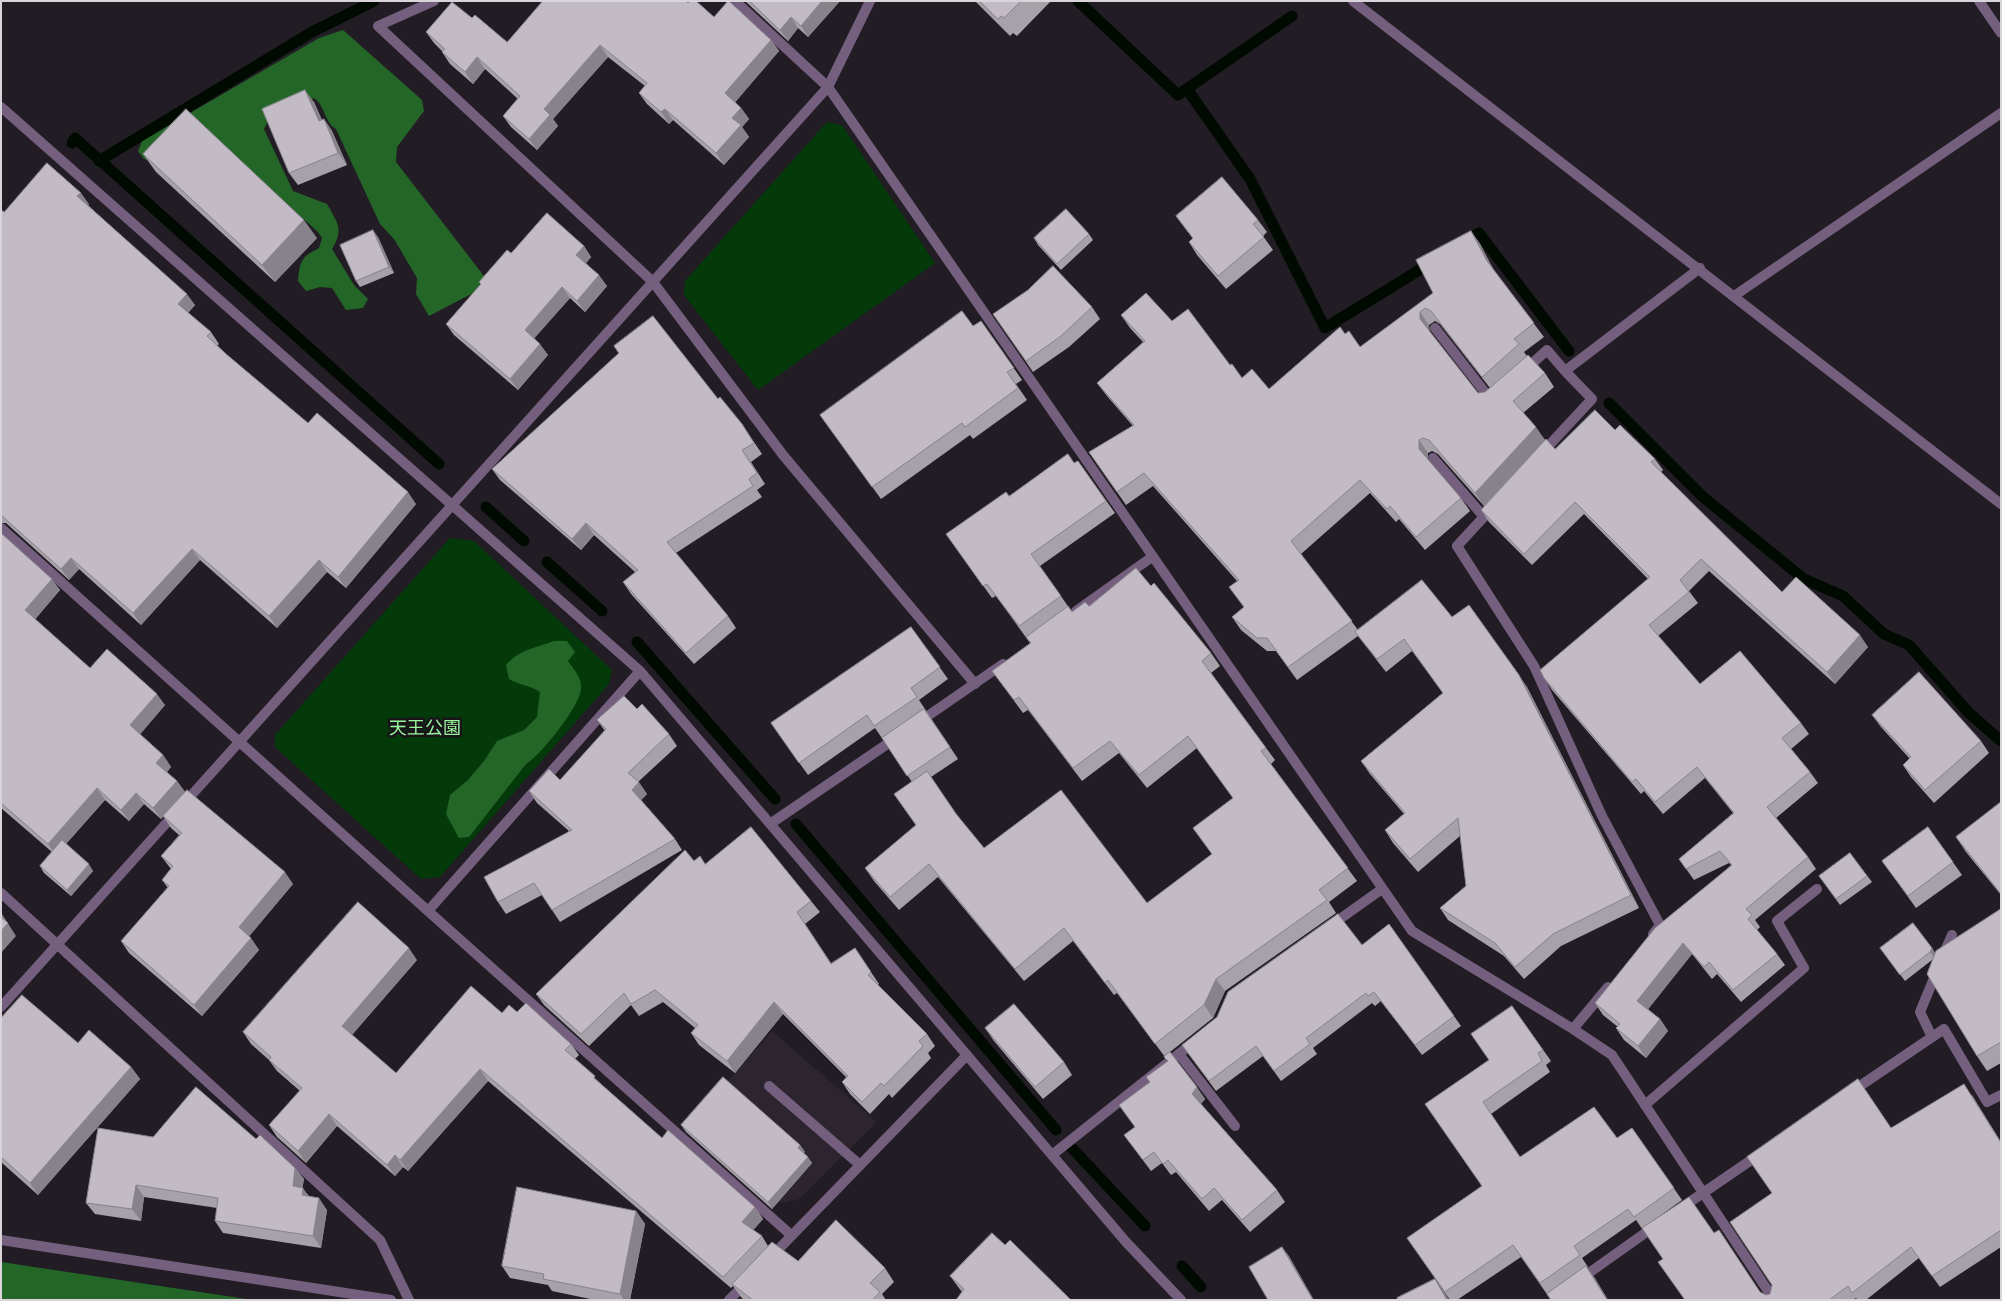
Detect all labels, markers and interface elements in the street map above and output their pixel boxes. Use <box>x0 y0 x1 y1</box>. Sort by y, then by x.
park label: 天王公園 <box>389 718 461 740</box>

